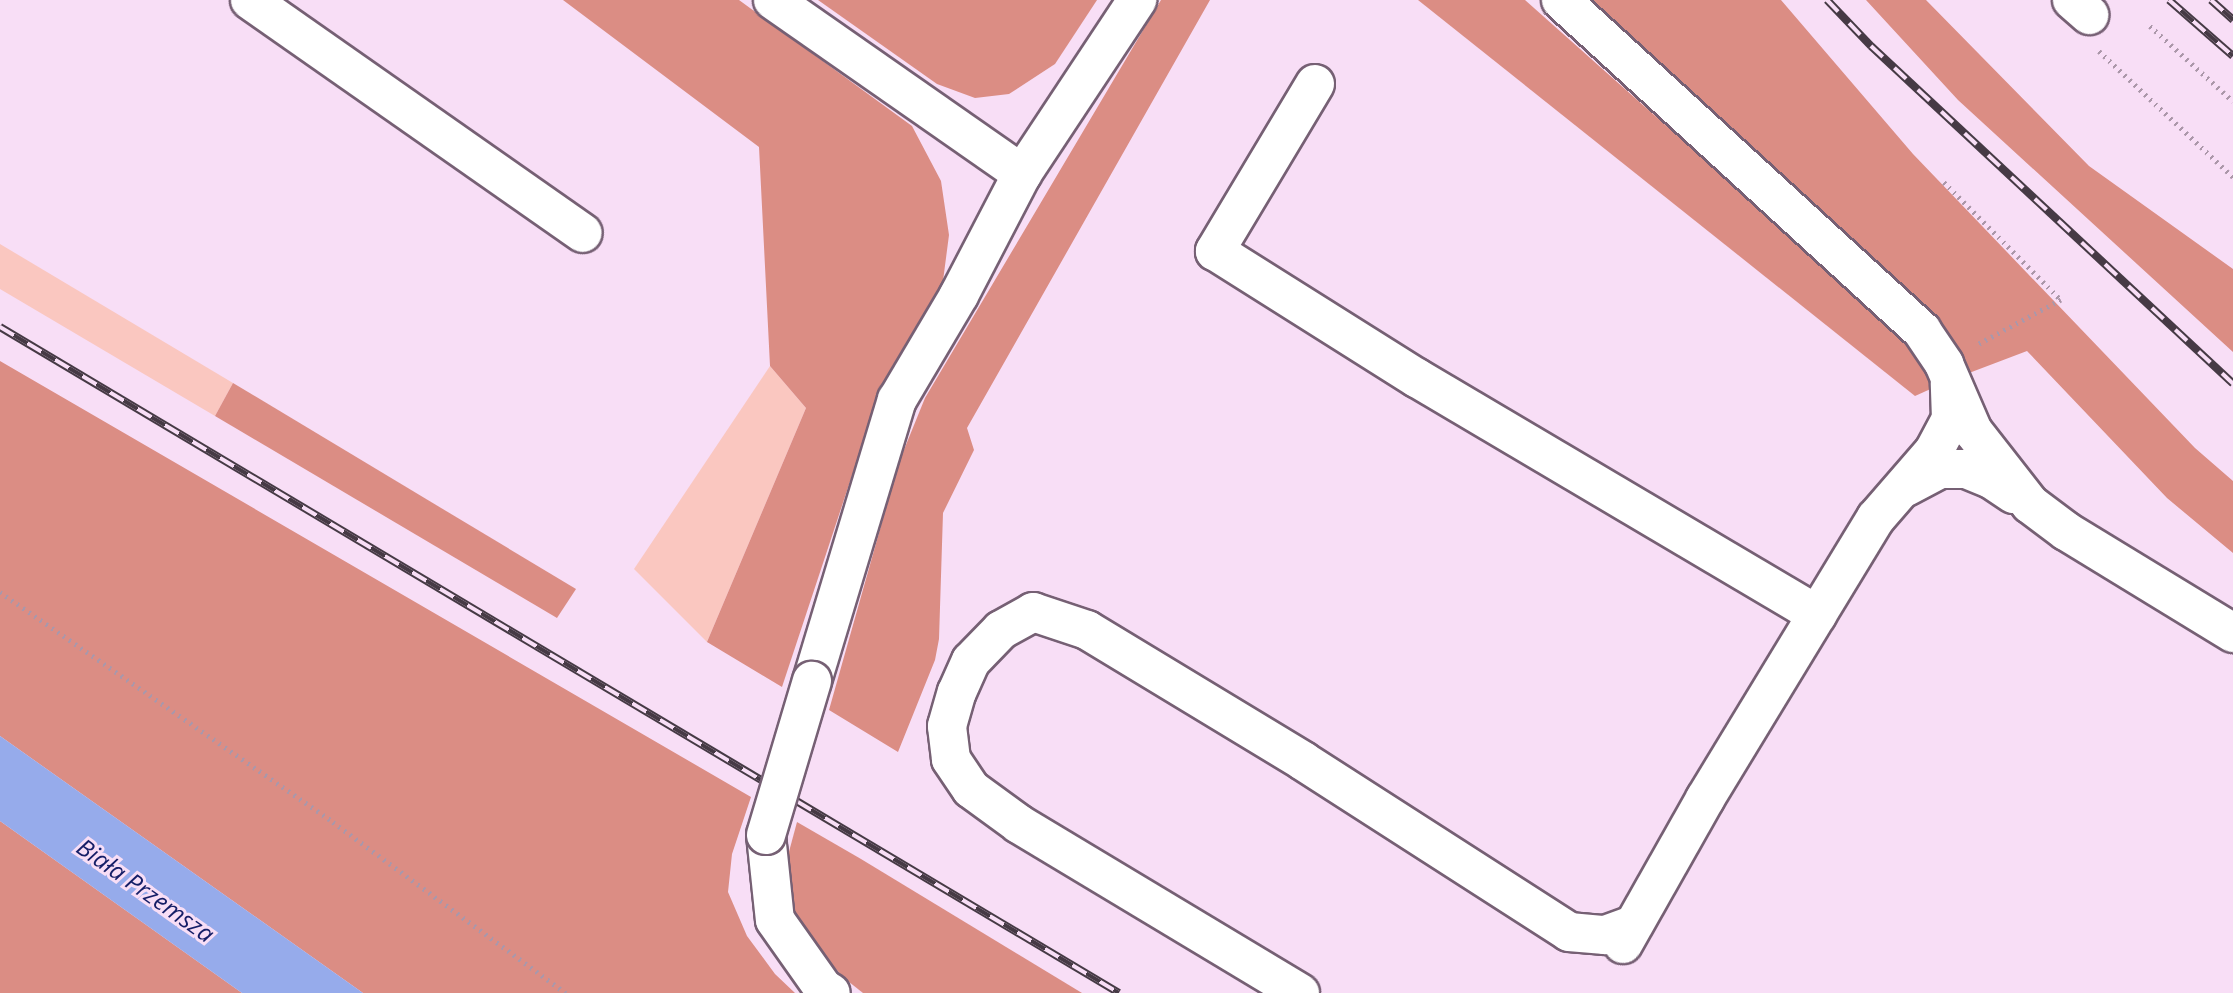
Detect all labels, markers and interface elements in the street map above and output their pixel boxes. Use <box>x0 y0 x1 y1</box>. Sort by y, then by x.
water label: Biała Przemsza <box>72 832 220 948</box>

